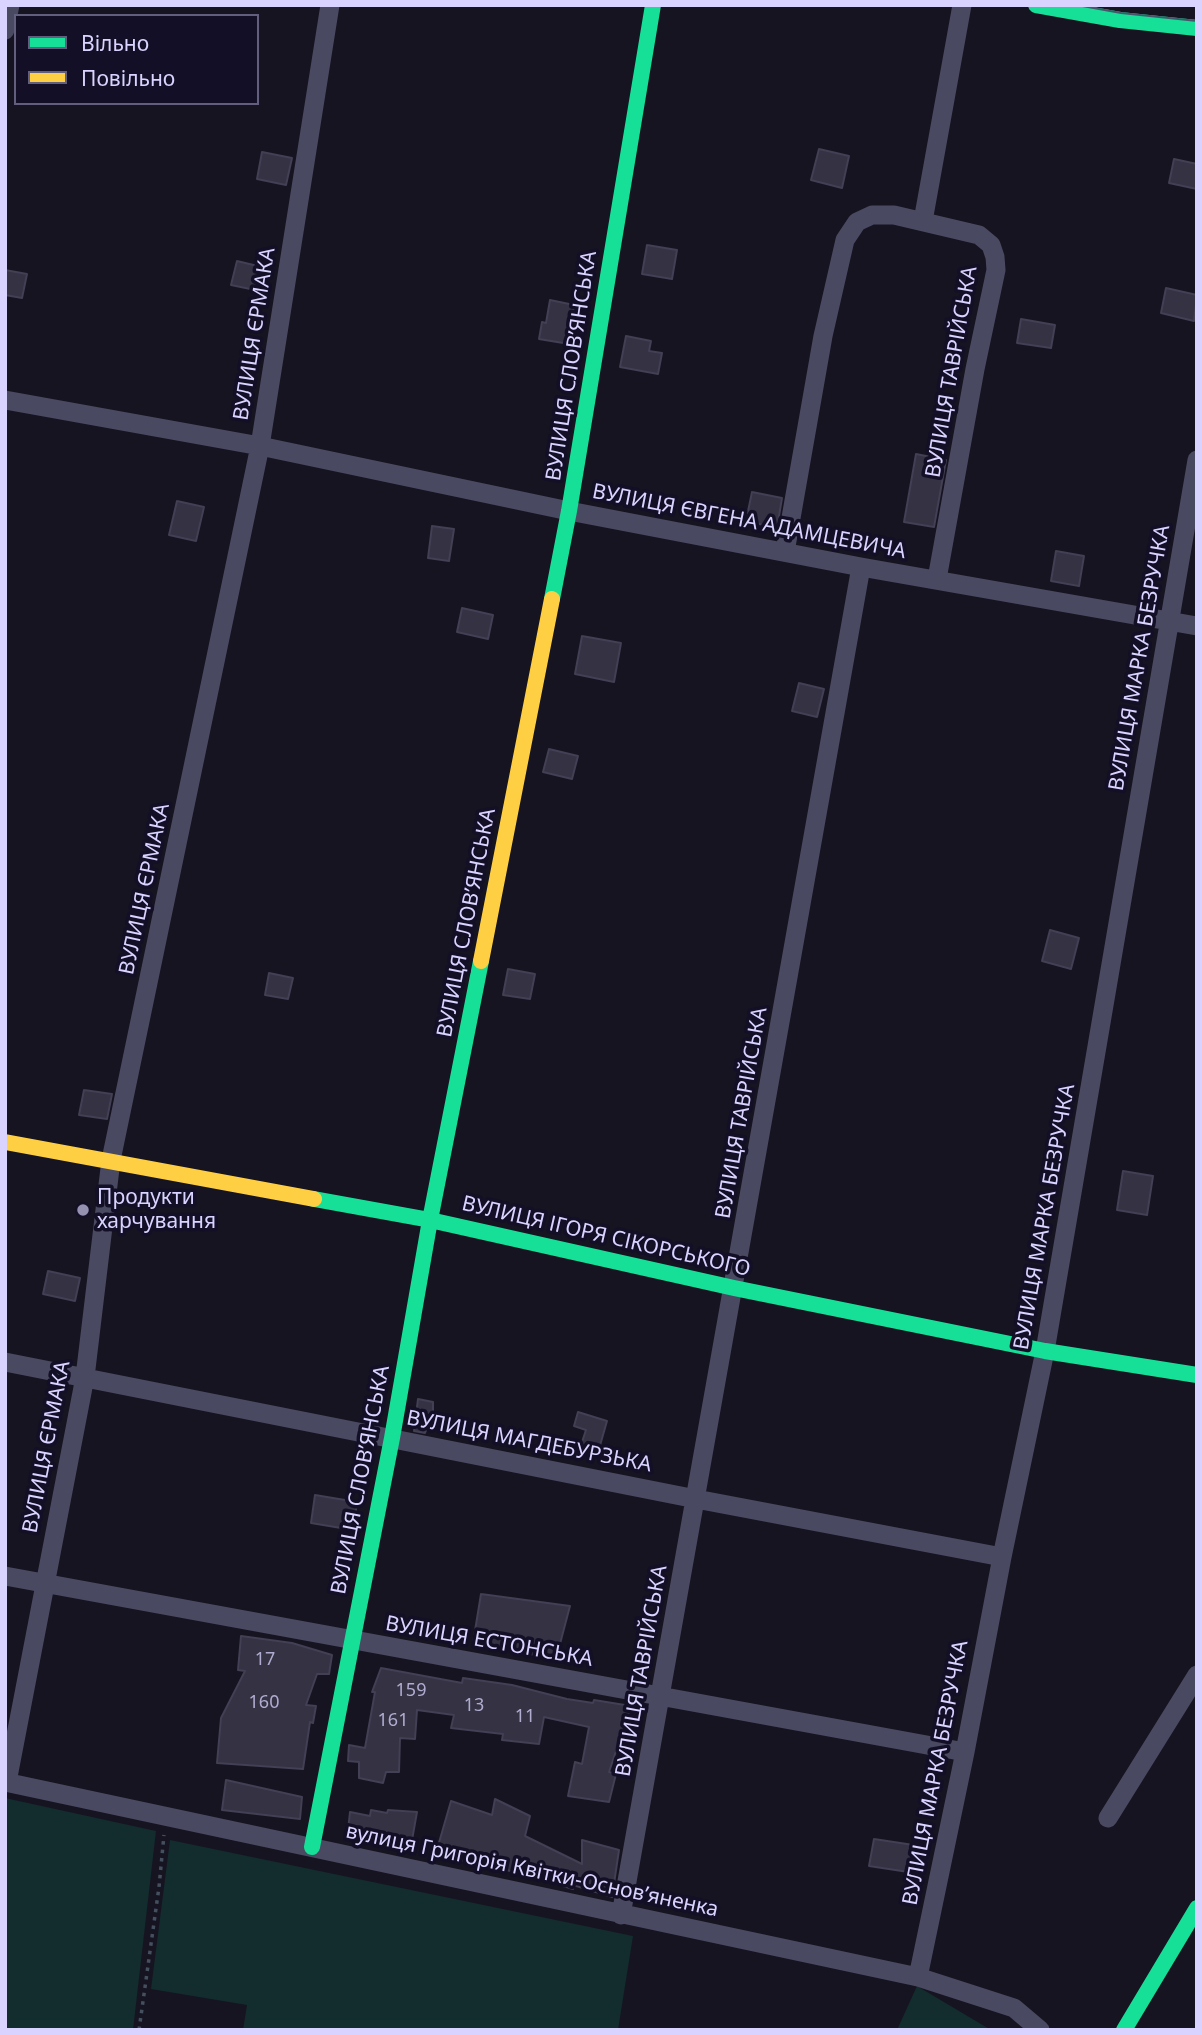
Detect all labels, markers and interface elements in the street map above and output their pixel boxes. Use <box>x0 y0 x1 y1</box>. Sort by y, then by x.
legend <box>14 14 259 105</box>
text: Вільно <box>81 29 149 57</box>
text: Повільно <box>81 64 175 92</box>
street label: ВУЛИЦЯ ЄРМАКА <box>229 246 281 422</box>
street label: ВУЛИЦЯ СЛОВ’ЯНСЬКА <box>541 249 603 483</box>
street label: ВУЛИЦЯ ТАВРІЙСЬКА <box>921 264 983 480</box>
street label: ВУЛИЦЯ ЄВГЕНА АДАМЦЕВИЧА <box>590 479 908 565</box>
street label: ВУЛИЦЯ МАРКА БЕЗРУЧКА <box>1104 523 1176 793</box>
street label: ВУЛИЦЯ ЄРМАКА <box>115 801 175 977</box>
street label: ВУЛИЦЯ СЛОВ’ЯНСЬКА <box>432 806 502 1040</box>
street label: ВУЛИЦЯ ТАВРІЙСЬКА <box>711 1005 773 1221</box>
street label: ВУЛИЦЯ МАРКА БЕЗРУЧКА <box>1009 1082 1081 1352</box>
place label: Продукти харчування <box>97 1185 216 1235</box>
street label: ВУЛИЦЯ ІГОРЯ СІКОРСЬКОГО <box>459 1192 753 1282</box>
marker: Продукти харчування <box>75 1202 91 1218</box>
street label: ВУЛИЦЯ ЄРМАКА <box>18 1359 76 1535</box>
street label: ВУЛИЦЯ СЛОВ’ЯНСЬКА <box>326 1363 396 1597</box>
street label: ВУЛИЦЯ МАГДЕБУРЗЬКА <box>404 1406 654 1478</box>
street label: ВУЛИЦЯ ТАВРІЙСЬКА <box>611 1563 673 1779</box>
street label: ВУЛИЦЯ ЕСТОНСЬКА <box>383 1611 595 1673</box>
street label: ВУЛИЦЯ МАРКА БЕЗРУЧКА <box>898 1638 974 1908</box>
house number: 17 <box>255 1649 275 1671</box>
house number: 159 <box>396 1680 426 1702</box>
house number: 160 <box>249 1692 279 1714</box>
house number: 13 <box>464 1695 484 1717</box>
house number: 11 <box>515 1706 535 1728</box>
house number: 161 <box>378 1710 408 1732</box>
street label: вулиця Григорія Квітки-Основʼяненка <box>343 1819 721 1923</box>

